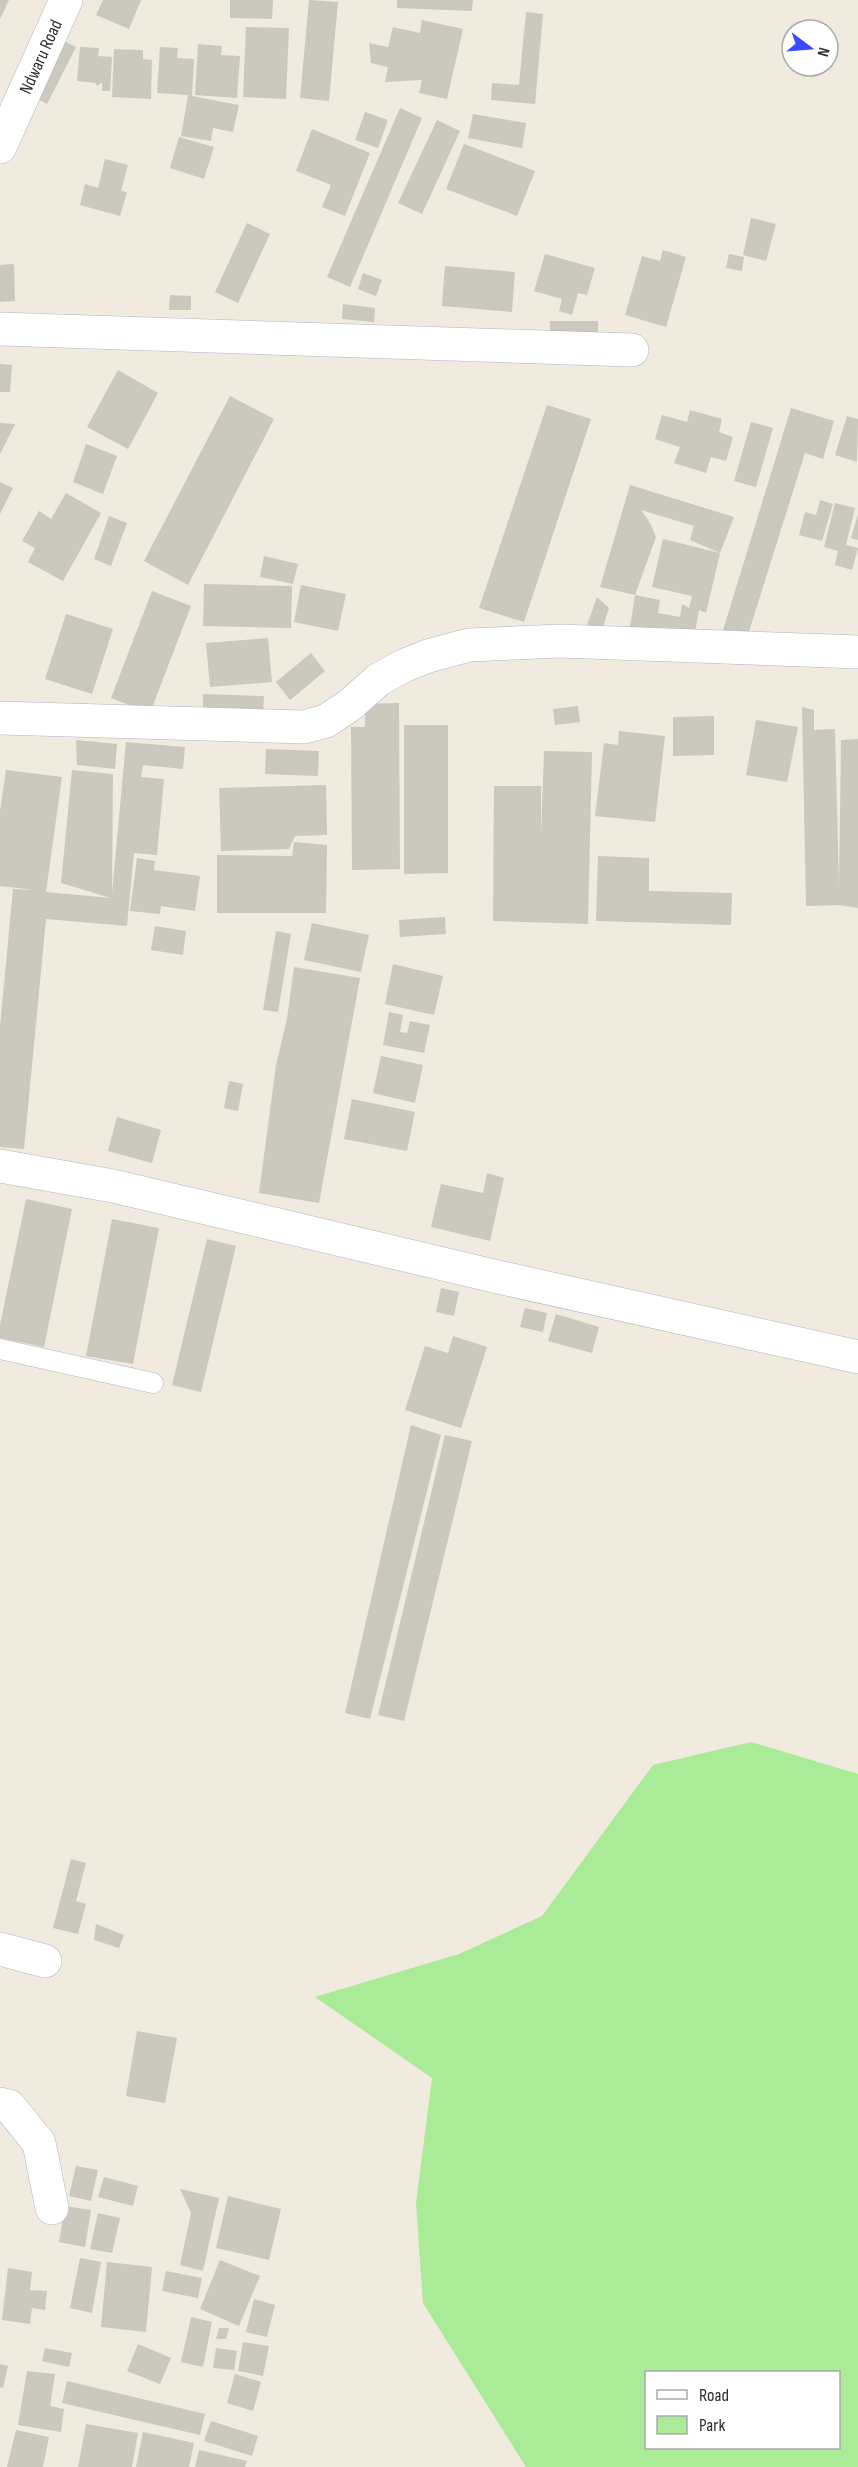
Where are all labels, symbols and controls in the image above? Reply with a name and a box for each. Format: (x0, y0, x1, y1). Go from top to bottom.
street label: Ndwaru Road (15, 16, 66, 97)
north arrow (780, 18, 840, 78)
text: N (813, 45, 833, 58)
legend (645, 2371, 840, 2449)
text: Road (699, 2385, 729, 2406)
text: Park (699, 2415, 725, 2436)

